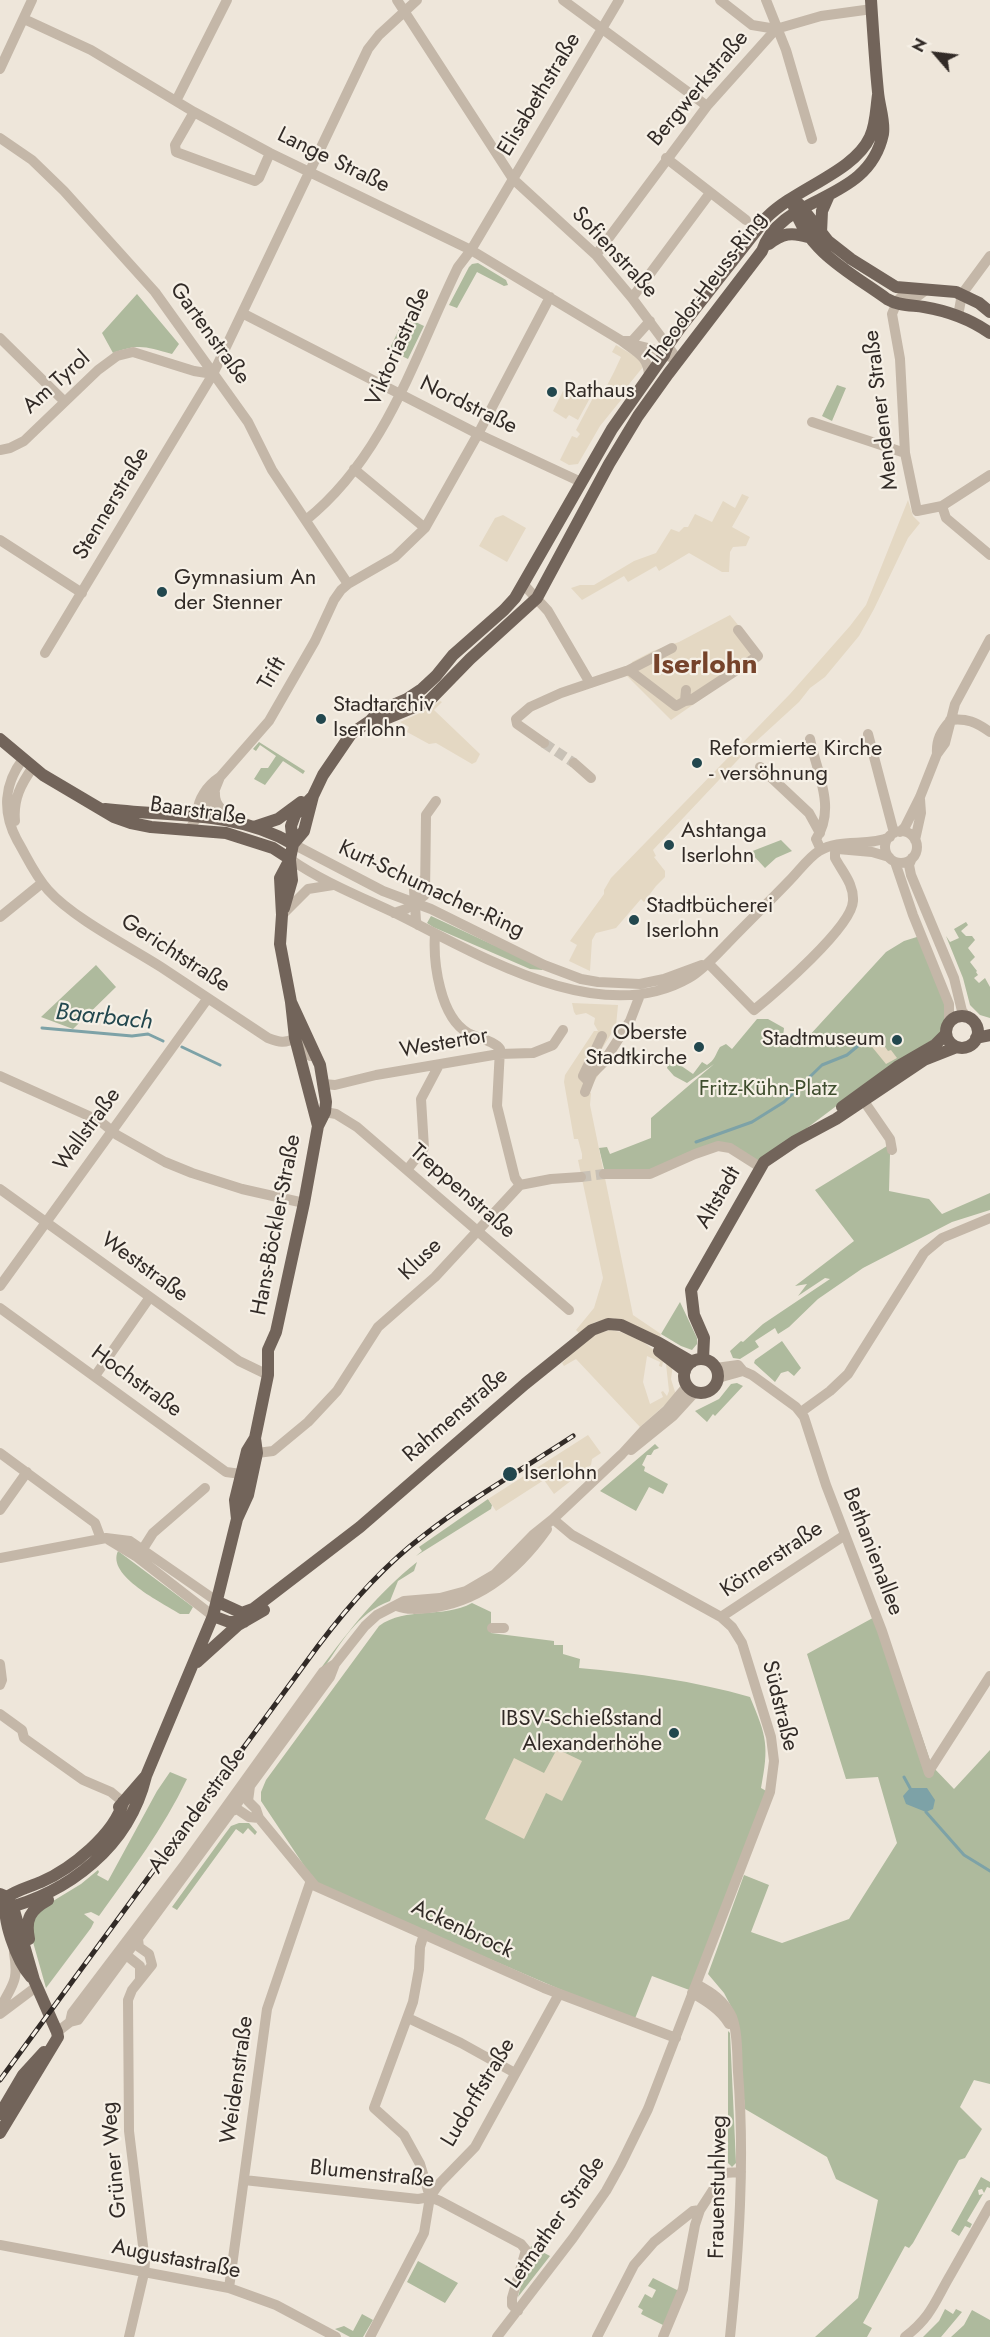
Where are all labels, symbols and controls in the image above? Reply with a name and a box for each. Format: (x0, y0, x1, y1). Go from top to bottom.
north arrow (906, 24, 966, 84)
street label: Bergwerkstraße (643, 26, 755, 152)
street label: Elisabethstraße (493, 29, 587, 161)
text: N (907, 34, 933, 56)
street label: Lange Straße (273, 122, 393, 200)
street label: Sofienstraße (565, 202, 663, 304)
street label: Theodor-Heuss-Ring (641, 207, 773, 371)
street label: Gartenstraße (163, 278, 255, 390)
street label: Viktoriastraße (361, 284, 437, 410)
street label: Mendener Straße (859, 329, 905, 491)
street label: Am Tyrol (18, 346, 96, 420)
street label: Nordstraße (415, 371, 521, 441)
place label: Rathaus (564, 379, 635, 405)
marker: Rathaus (545, 385, 559, 399)
street label: Stennerstraße (68, 443, 156, 565)
place label: Gymnasium An der Stenner (174, 566, 316, 618)
marker: Gymnasium An der Stenner (155, 585, 169, 599)
district label: Iserlohn (652, 649, 758, 683)
street label: Trift (253, 653, 293, 695)
place label: Stadtarchiv Iserlohn (333, 693, 434, 744)
marker: Stadtarchiv Iserlohn (314, 712, 328, 726)
place label: Reformierte Kirche - versöhnung (709, 737, 882, 788)
marker: Reformierte Kirche - versöhnung (690, 756, 704, 770)
street label: Baarstraße (148, 792, 248, 832)
place label: Ashtanga Iserlohn (681, 819, 766, 870)
street label: Kurt-Schumacher-Ring (334, 835, 528, 945)
marker: Ashtanga Iserlohn (662, 838, 676, 852)
place label: Stadtbücherei Iserlohn (646, 894, 773, 945)
street label: Gerichtstraße (115, 909, 235, 999)
marker: Stadtbücherei Iserlohn (627, 913, 641, 927)
water label: Baarbach (54, 999, 154, 1037)
place label: Oberste Stadtkirche (585, 1021, 687, 1072)
street label: Westertor (398, 1023, 490, 1065)
place label: Stadtmuseum (762, 1027, 885, 1053)
marker: Stadtmuseum (890, 1033, 904, 1047)
marker: Oberste Stadtkirche (692, 1040, 706, 1054)
park label: Fritz-Kühn-Platz (699, 1077, 837, 1103)
street label: Wallstraße (49, 1083, 127, 1177)
street label: Hans-Böckler-Straße (247, 1132, 307, 1318)
street label: Treppenstraße (404, 1139, 520, 1245)
street label: Altstadt (691, 1162, 747, 1234)
street label: Weststraße (95, 1227, 193, 1309)
street label: Kluse (394, 1233, 448, 1287)
street label: Hochstraße (85, 1340, 187, 1424)
street label: Rahmenstraße (398, 1363, 514, 1469)
place label: Iserlohn (524, 1461, 597, 1487)
marker: Iserlohn (501, 1465, 519, 1483)
street label: Bethanienallee (836, 1484, 908, 1620)
street label: Körnerstraße (716, 1516, 828, 1604)
street label: Südstraße (755, 1658, 803, 1754)
place label: IBSV-Schießstand Alexanderhöhe (501, 1707, 662, 1759)
marker: IBSV-Schießstand Alexanderhöhe (667, 1726, 681, 1740)
street label: Alexanderstraße (143, 1743, 253, 1879)
street label: Ackenbrock (407, 1895, 517, 1965)
street label: Weidenstraße (216, 2015, 260, 2145)
street label: Ludorffstraße (436, 2034, 522, 2152)
street label: Grüner Weg (97, 2101, 133, 2219)
street label: Frauenstuhlweg (705, 2115, 733, 2259)
street label: Letmather Straße (501, 2152, 611, 2294)
street label: Blumenstraße (308, 2155, 436, 2195)
street label: Augustastraße (109, 2235, 243, 2285)

